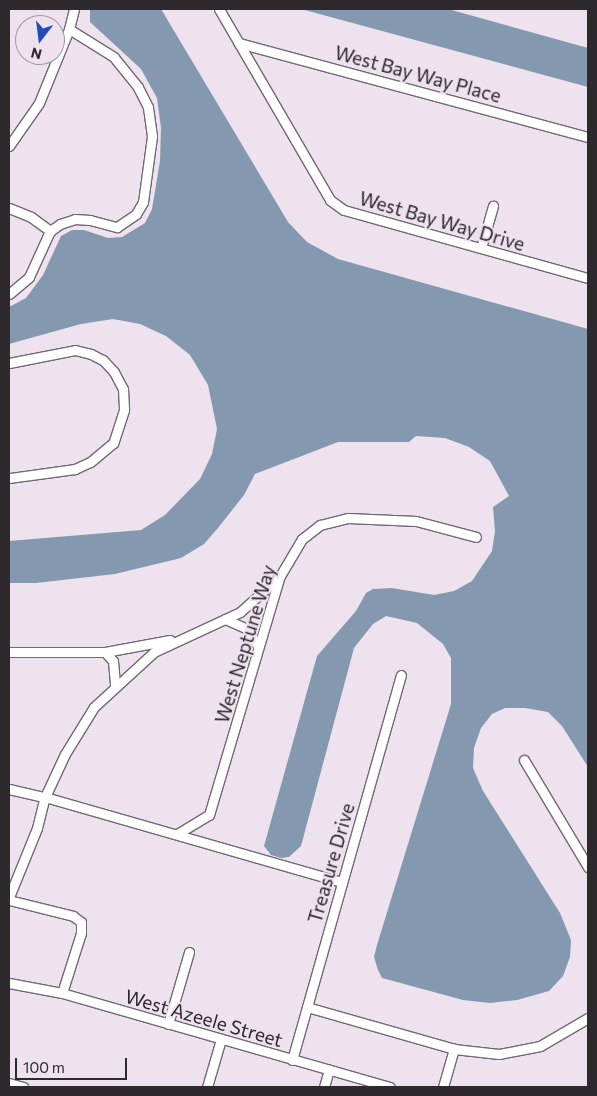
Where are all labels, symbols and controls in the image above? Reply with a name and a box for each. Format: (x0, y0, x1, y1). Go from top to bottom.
north arrow (15, 15, 65, 65)
street label: West Bay Way Place (332, 41, 504, 107)
text: N (29, 44, 44, 64)
street label: West Bay Way Drive (357, 186, 527, 256)
street label: West Neptune Way (210, 562, 280, 726)
street label: Treasure Drive (303, 800, 359, 926)
street label: West Azeele Street (123, 985, 285, 1051)
scale bar (18, 1048, 130, 1080)
text: 100 m (23, 1058, 65, 1076)

